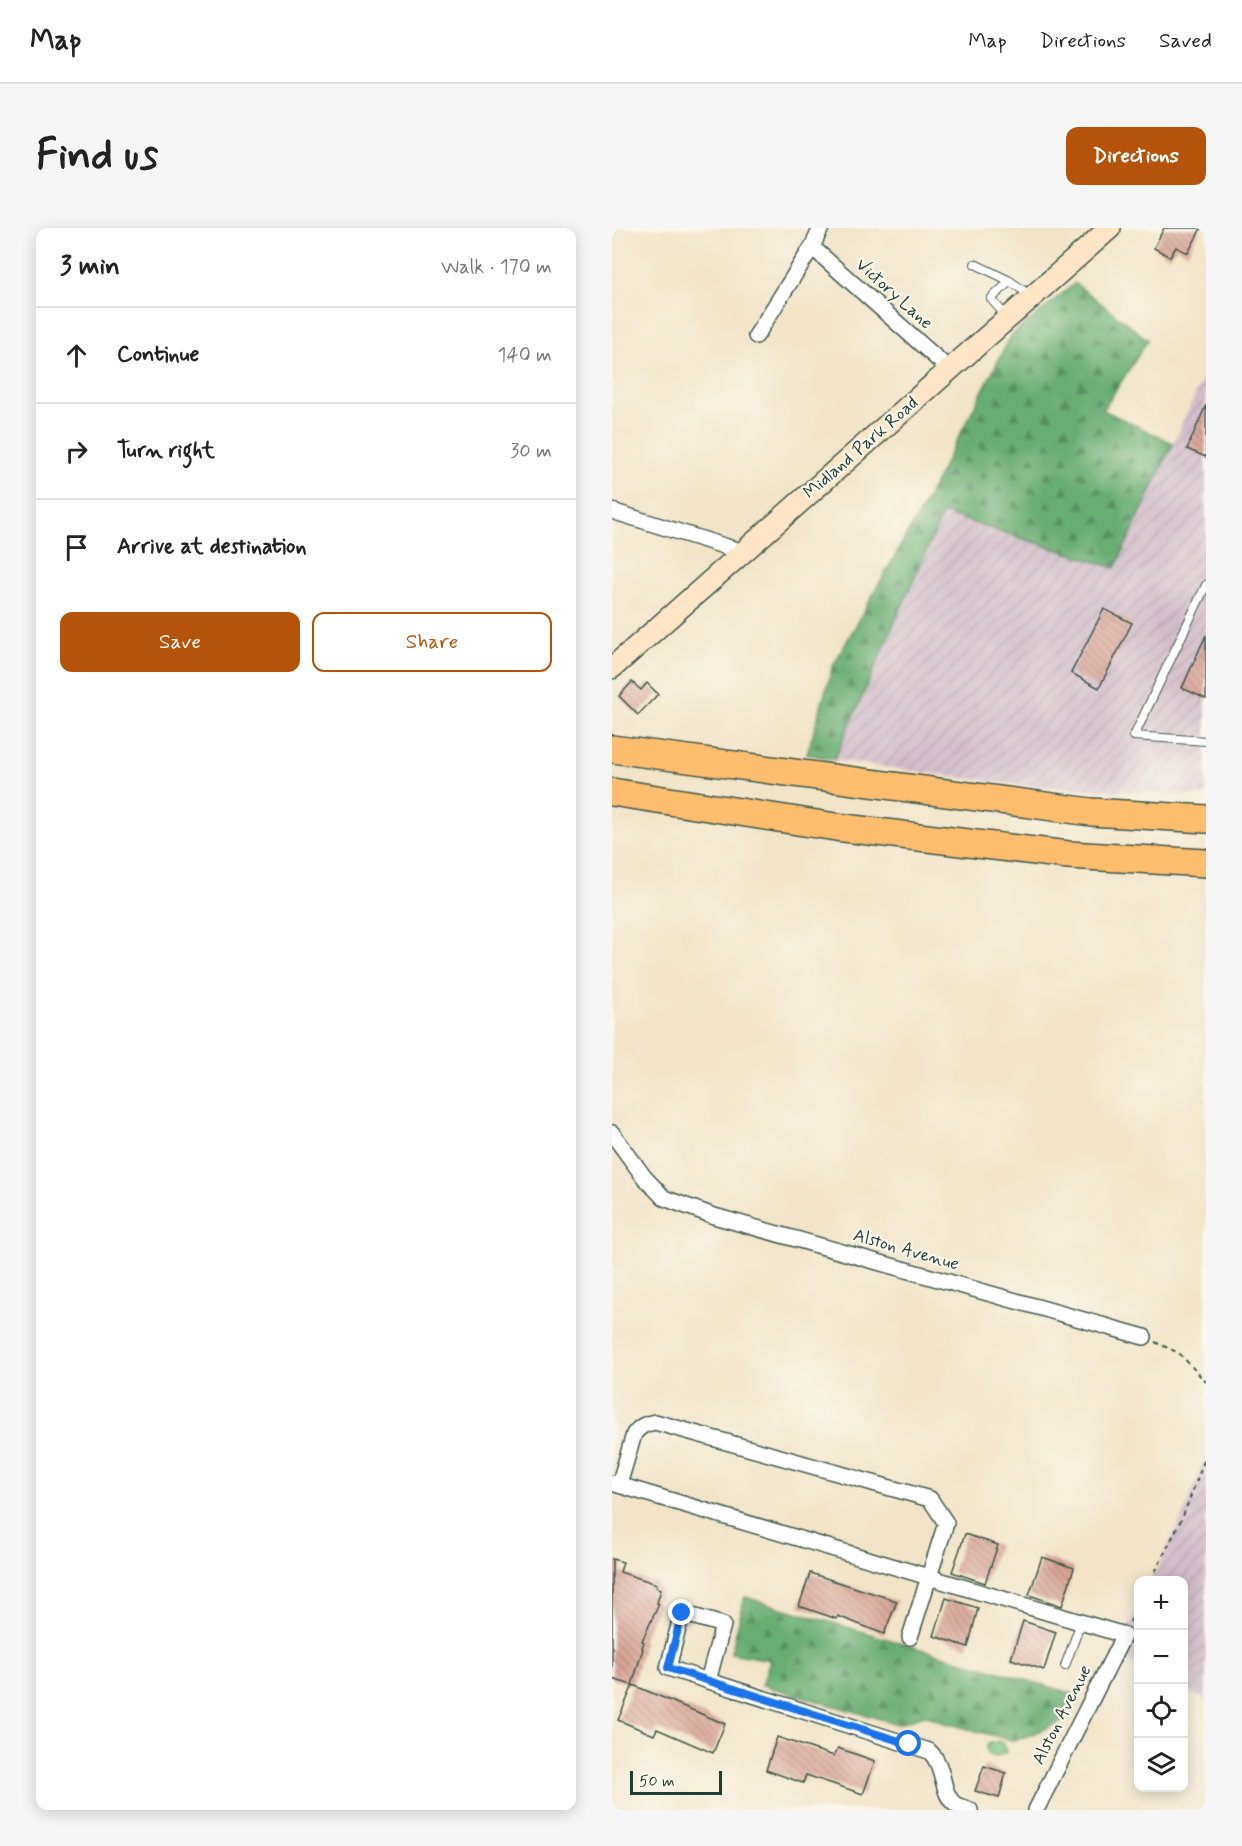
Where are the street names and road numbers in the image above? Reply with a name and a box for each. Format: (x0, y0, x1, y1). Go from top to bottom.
street label: Victory Lane (850, 253, 938, 335)
street label: Midland Park Road (798, 391, 924, 505)
street label: Alston Avenue (850, 1223, 962, 1277)
street label: Alston Avenue (1027, 1661, 1097, 1769)

